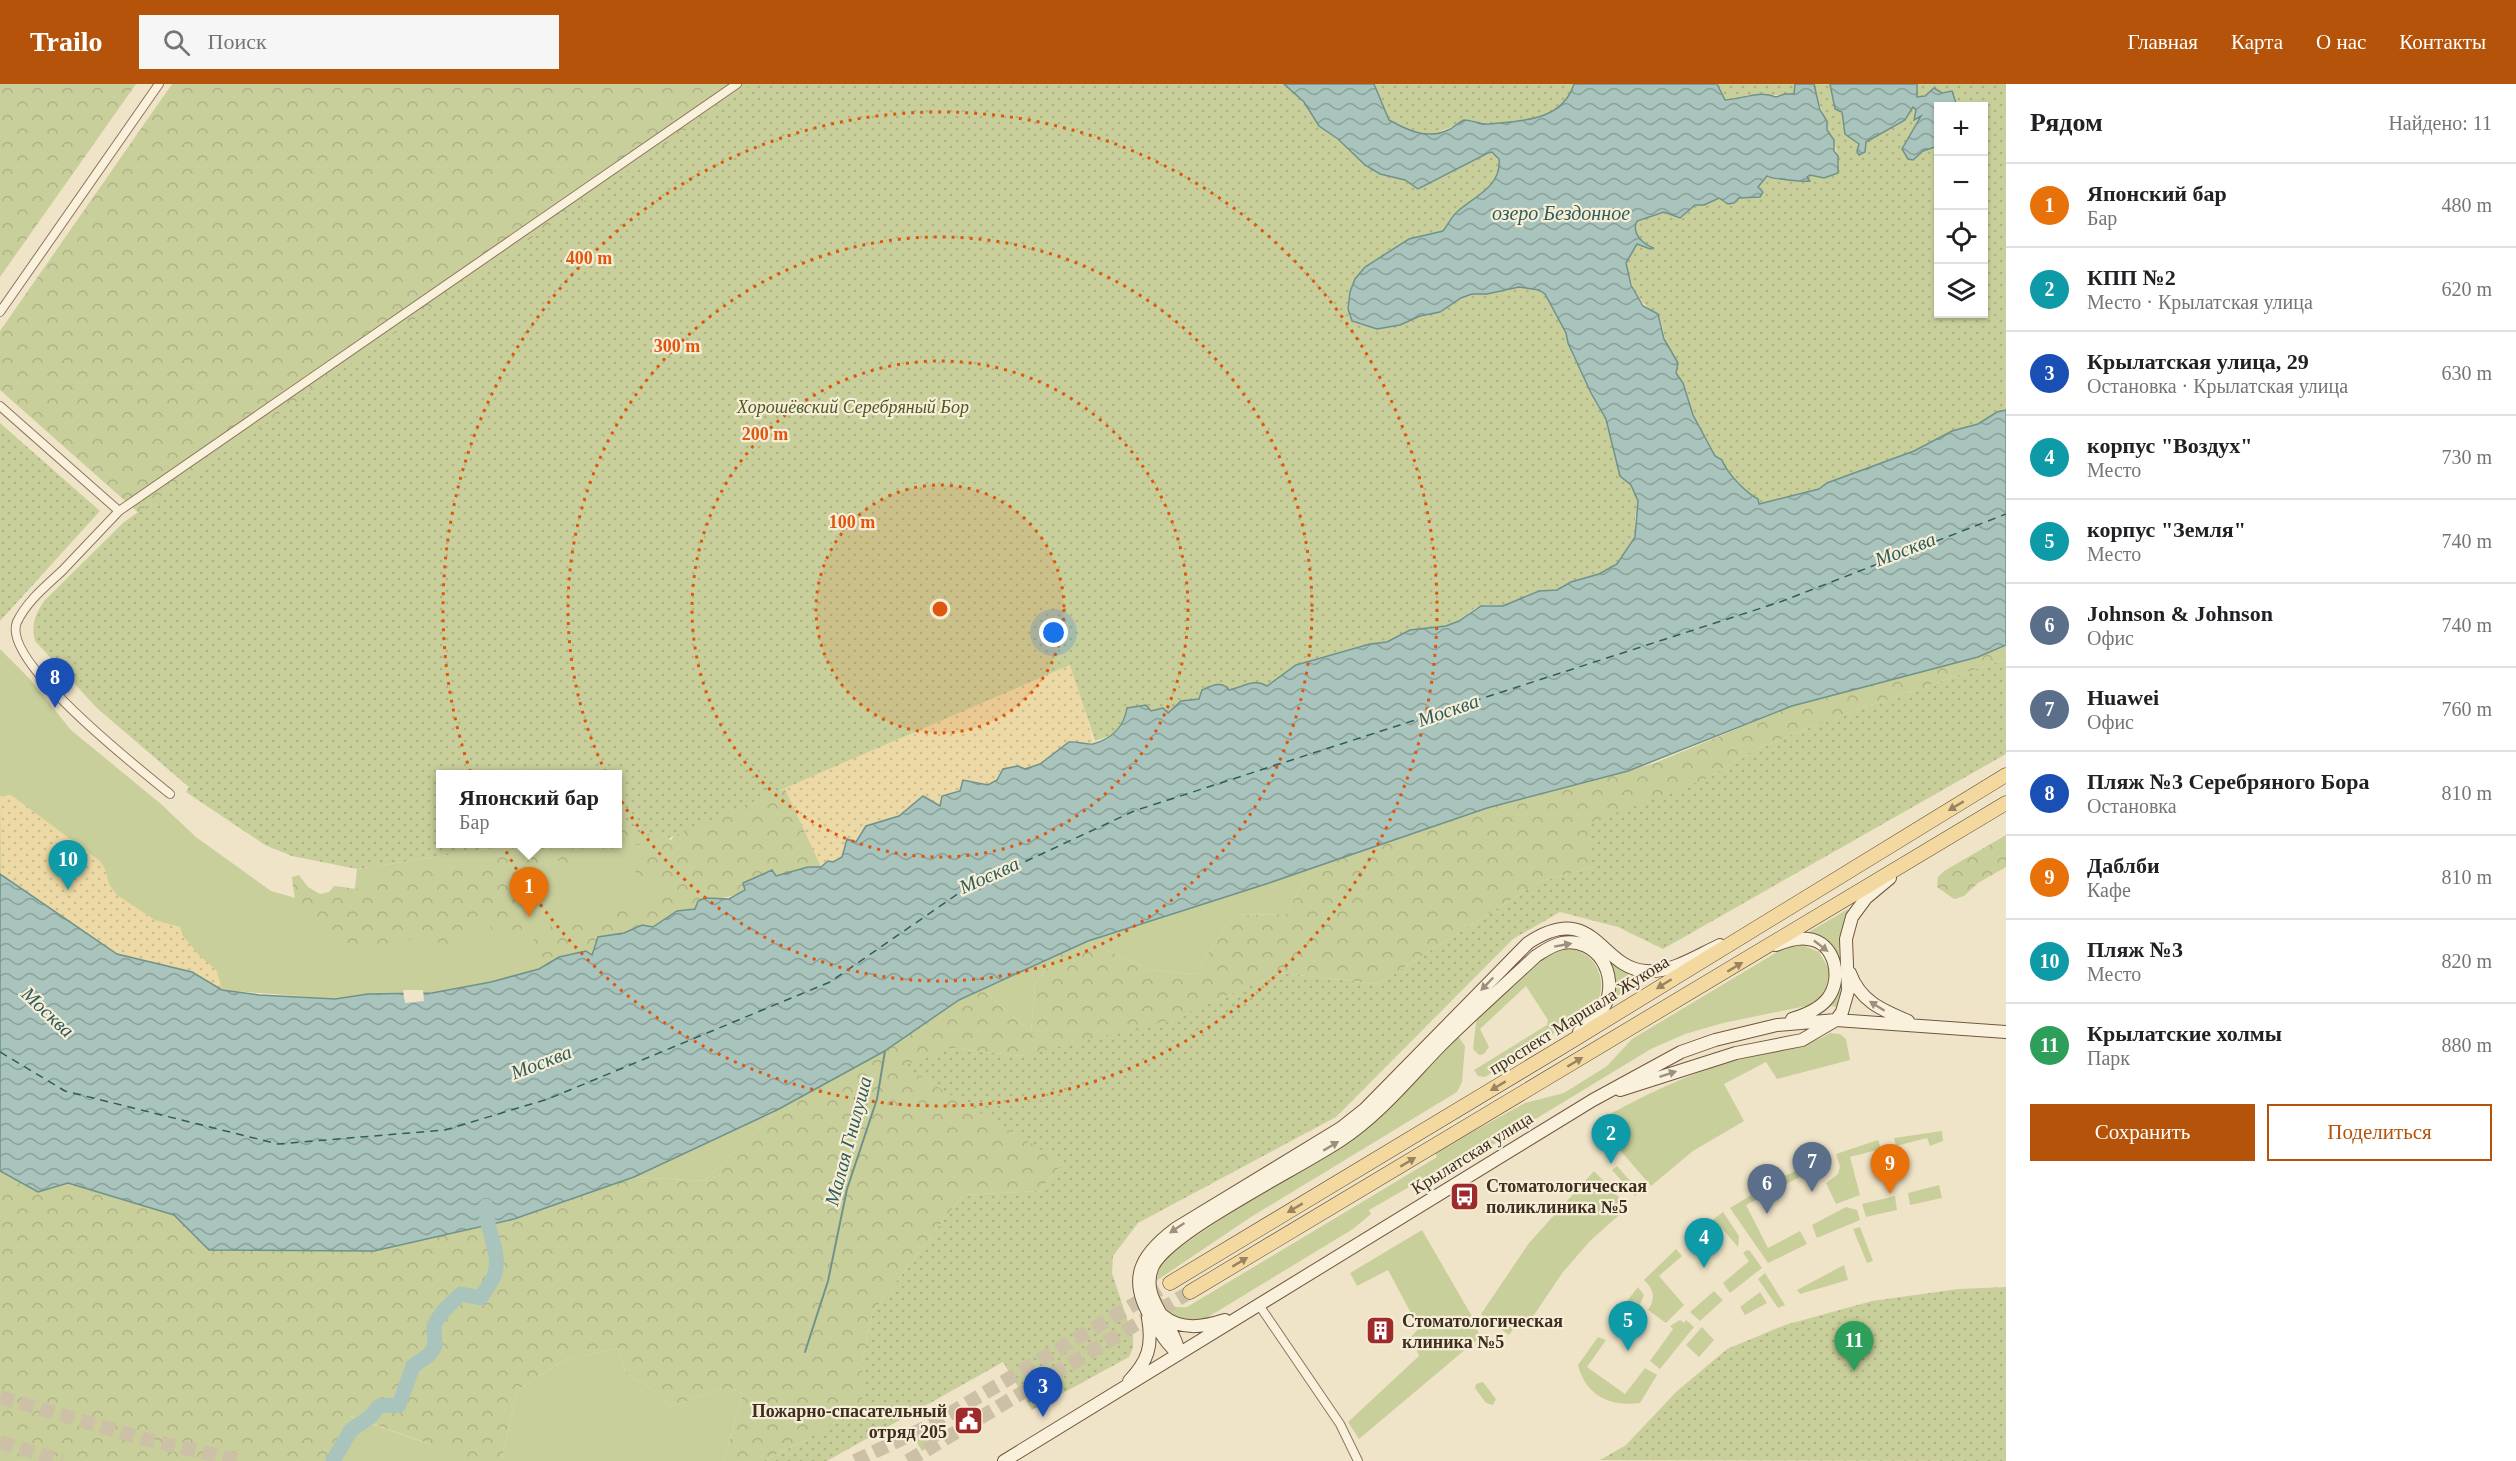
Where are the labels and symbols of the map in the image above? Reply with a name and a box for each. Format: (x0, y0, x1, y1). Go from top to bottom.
water label: озеро Бездонное (1492, 202, 1630, 225)
text: 400 m (566, 248, 612, 268)
text: 300 m (654, 336, 700, 356)
park label: Хорошёвский Серебряный Бор (736, 397, 969, 417)
text: 200 m (742, 424, 788, 444)
text: 100 m (829, 512, 875, 532)
water label: Москва (1871, 527, 1938, 571)
centre of rings (930, 599, 950, 619)
your location (1039, 618, 1068, 647)
pin: 8 (36, 658, 74, 708)
water label: Москва (1414, 689, 1481, 731)
one-way arrow (1948, 800, 1964, 811)
pin: 10 (48, 840, 88, 890)
water label: Москва (955, 852, 1022, 898)
pin: 1 (510, 868, 548, 917)
one-way arrow (1554, 940, 1573, 949)
one-way arrow (1813, 940, 1829, 952)
street label: проспект Маршала Жукова (1485, 951, 1673, 1079)
one-way arrow (1727, 962, 1743, 973)
one-way arrow (1481, 977, 1495, 991)
one-way arrow (1656, 979, 1672, 990)
water label: Москва (17, 982, 79, 1042)
one-way arrow (1869, 1001, 1885, 1012)
water label: Москва (507, 1040, 574, 1084)
one-way arrow (1567, 1057, 1584, 1067)
one-way arrow (1659, 1069, 1677, 1078)
water label: Малая Гнилуша (820, 1074, 877, 1209)
one-way arrow (1489, 1081, 1506, 1091)
street label: Крылатская улица (1408, 1108, 1536, 1198)
pin: 2 (1592, 1114, 1630, 1164)
one-way arrow (1323, 1141, 1339, 1152)
pin: 7 (1792, 1142, 1832, 1192)
pin: 9 (1870, 1144, 1910, 1194)
one-way arrow (1400, 1157, 1417, 1167)
pin: 6 (1748, 1164, 1786, 1214)
place label: Стоматологическая поликлиника №5 (1486, 1176, 1647, 1217)
bus stop icon: Стоматологическая поликлиника №5 (1449, 1180, 1481, 1212)
one-way arrow (1287, 1202, 1303, 1213)
pin: 4 (1684, 1218, 1724, 1268)
one-way arrow (1169, 1222, 1185, 1233)
one-way arrow (1232, 1257, 1248, 1268)
pin: 5 (1608, 1302, 1648, 1351)
place label: Стоматологическая клиника №5 (1402, 1311, 1563, 1352)
building icon: Стоматологическая клиника №5 (1365, 1315, 1397, 1347)
pin: 11 (1834, 1322, 1874, 1371)
pin: 3 (1024, 1368, 1062, 1417)
place label: Пожарно-спасательный отряд 205 (752, 1401, 947, 1442)
public building icon: Пожарно-спасательный отряд 205 (952, 1405, 984, 1437)

